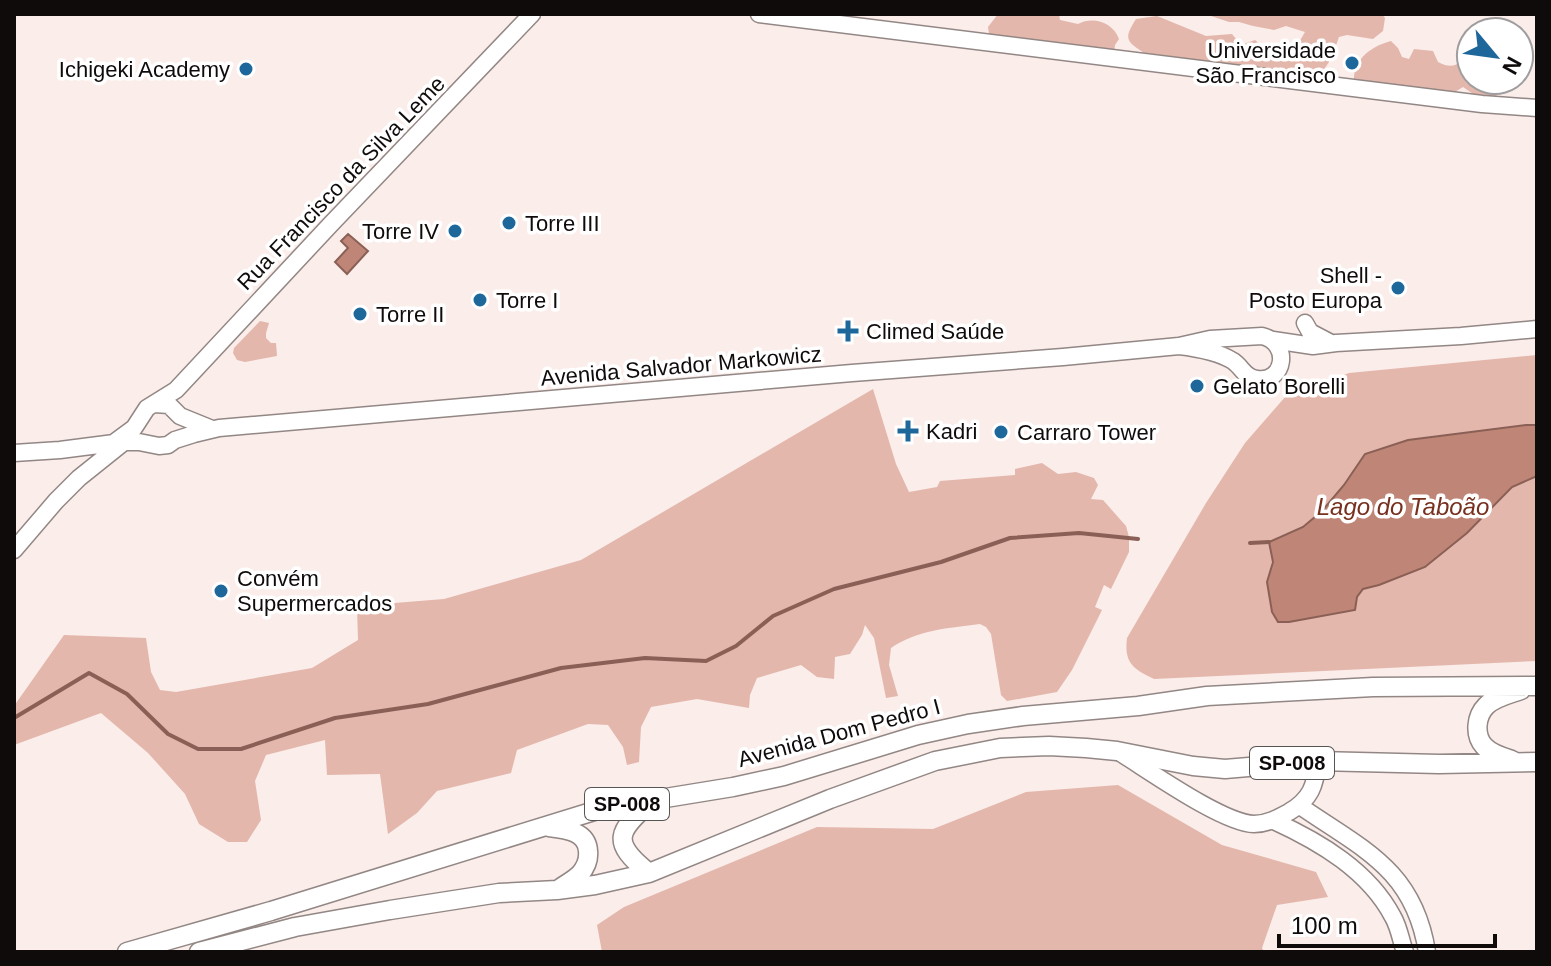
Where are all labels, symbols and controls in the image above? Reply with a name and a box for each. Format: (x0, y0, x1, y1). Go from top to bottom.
north arrow (1455, 16, 1535, 96)
place label: Universidade São Francisco (1195, 38, 1336, 88)
text: N (1497, 52, 1527, 78)
marker: Universidade São Francisco (1343, 54, 1361, 72)
place label: Ichigeki Academy (59, 57, 230, 82)
marker: Ichigeki Academy (237, 60, 255, 78)
street label: Rua Francisco da Silva Leme (232, 71, 450, 295)
place label: Torre III (525, 211, 600, 236)
marker: Torre III (500, 214, 518, 232)
place label: Torre IV (362, 219, 439, 244)
marker: Torre IV (446, 222, 464, 240)
place label: Shell - Posto Europa (1249, 263, 1383, 313)
marker: Shell - Posto Europa (1389, 279, 1407, 297)
place label: Torre I (496, 288, 558, 313)
marker: Torre I (471, 291, 489, 309)
place label: Torre II (376, 302, 444, 327)
marker: Torre II (351, 305, 369, 323)
place label: Climed Saúde (866, 319, 1004, 344)
marker: Climed Saúde (837, 320, 859, 342)
street label: Avenida Salvador Markowicz (539, 341, 823, 391)
place label: Gelato Borelli (1213, 374, 1345, 399)
marker: Gelato Borelli (1188, 377, 1206, 395)
place label: Kadri (926, 419, 977, 444)
marker: Kadri (897, 420, 919, 442)
place label: Carraro Tower (1017, 420, 1156, 445)
marker: Carraro Tower (992, 423, 1010, 441)
water label: Lago do Taboão (1317, 493, 1489, 520)
place label: Convém Supermercados (237, 566, 392, 616)
marker: Convém Supermercados (212, 582, 230, 600)
street label: Avenida Dom Pedro I (735, 694, 943, 772)
road number: SP-008 (1250, 747, 1334, 779)
road number: SP-008 (585, 788, 669, 820)
scale bar (1279, 898, 1495, 948)
text: 100 m (1291, 912, 1358, 939)

